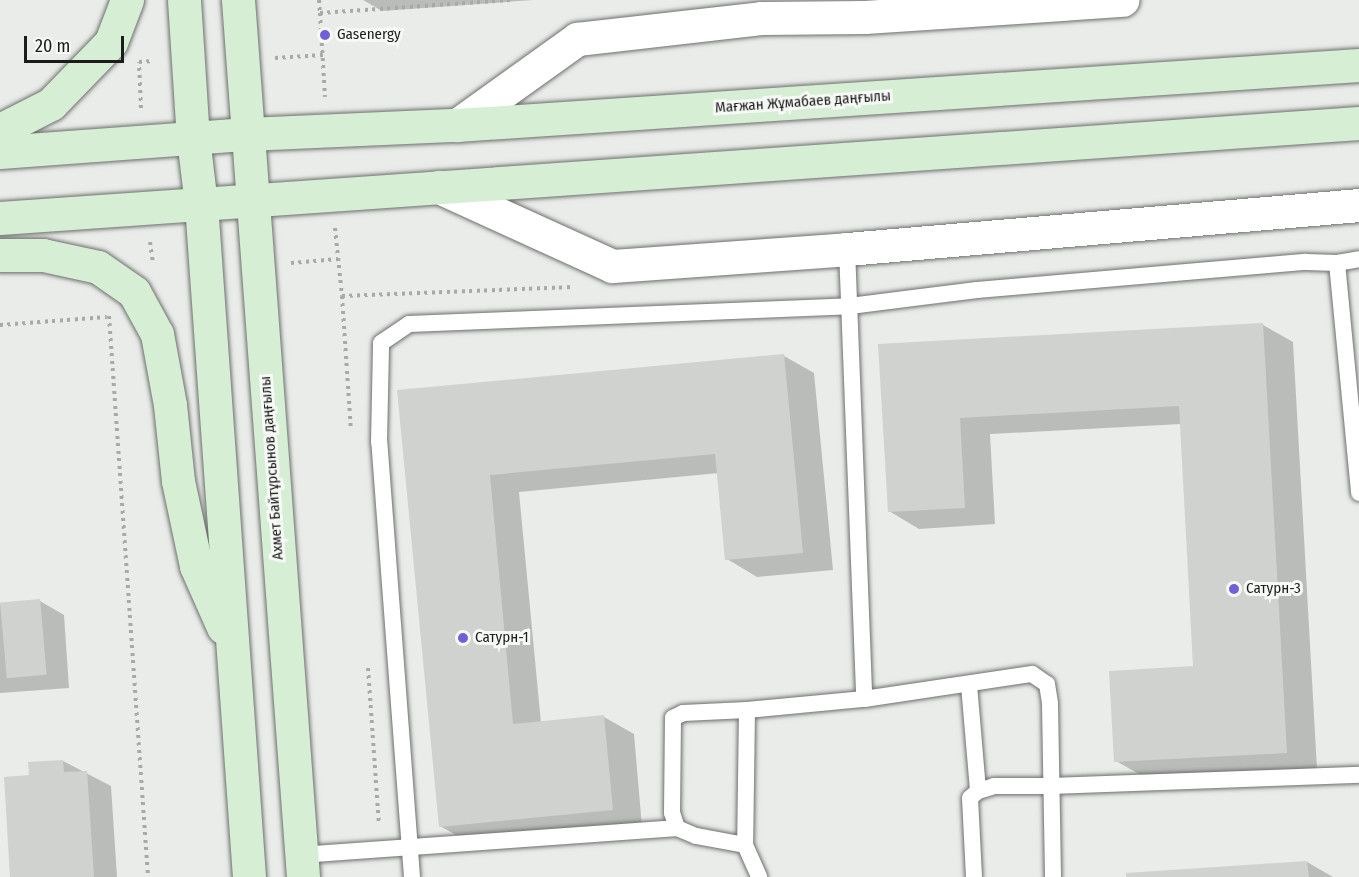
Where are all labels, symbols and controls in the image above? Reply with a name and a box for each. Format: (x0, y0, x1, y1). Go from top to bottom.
scale bar (27, 24, 128, 62)
place label: Gasenergy (337, 26, 401, 44)
marker: Gasenergy (318, 28, 332, 42)
text: 20 m (35, 35, 70, 57)
street label: Мағжан Жұмабаев даңғылы (714, 87, 892, 117)
street label: Ахмет Байтұрсынов даңғылы (257, 376, 287, 560)
place label: Сатурн-3 (1246, 580, 1301, 598)
marker: Сатурн-3 (1227, 582, 1241, 596)
place label: Сатурн-1 (475, 629, 529, 647)
marker: Сатурн-1 (456, 631, 470, 645)

